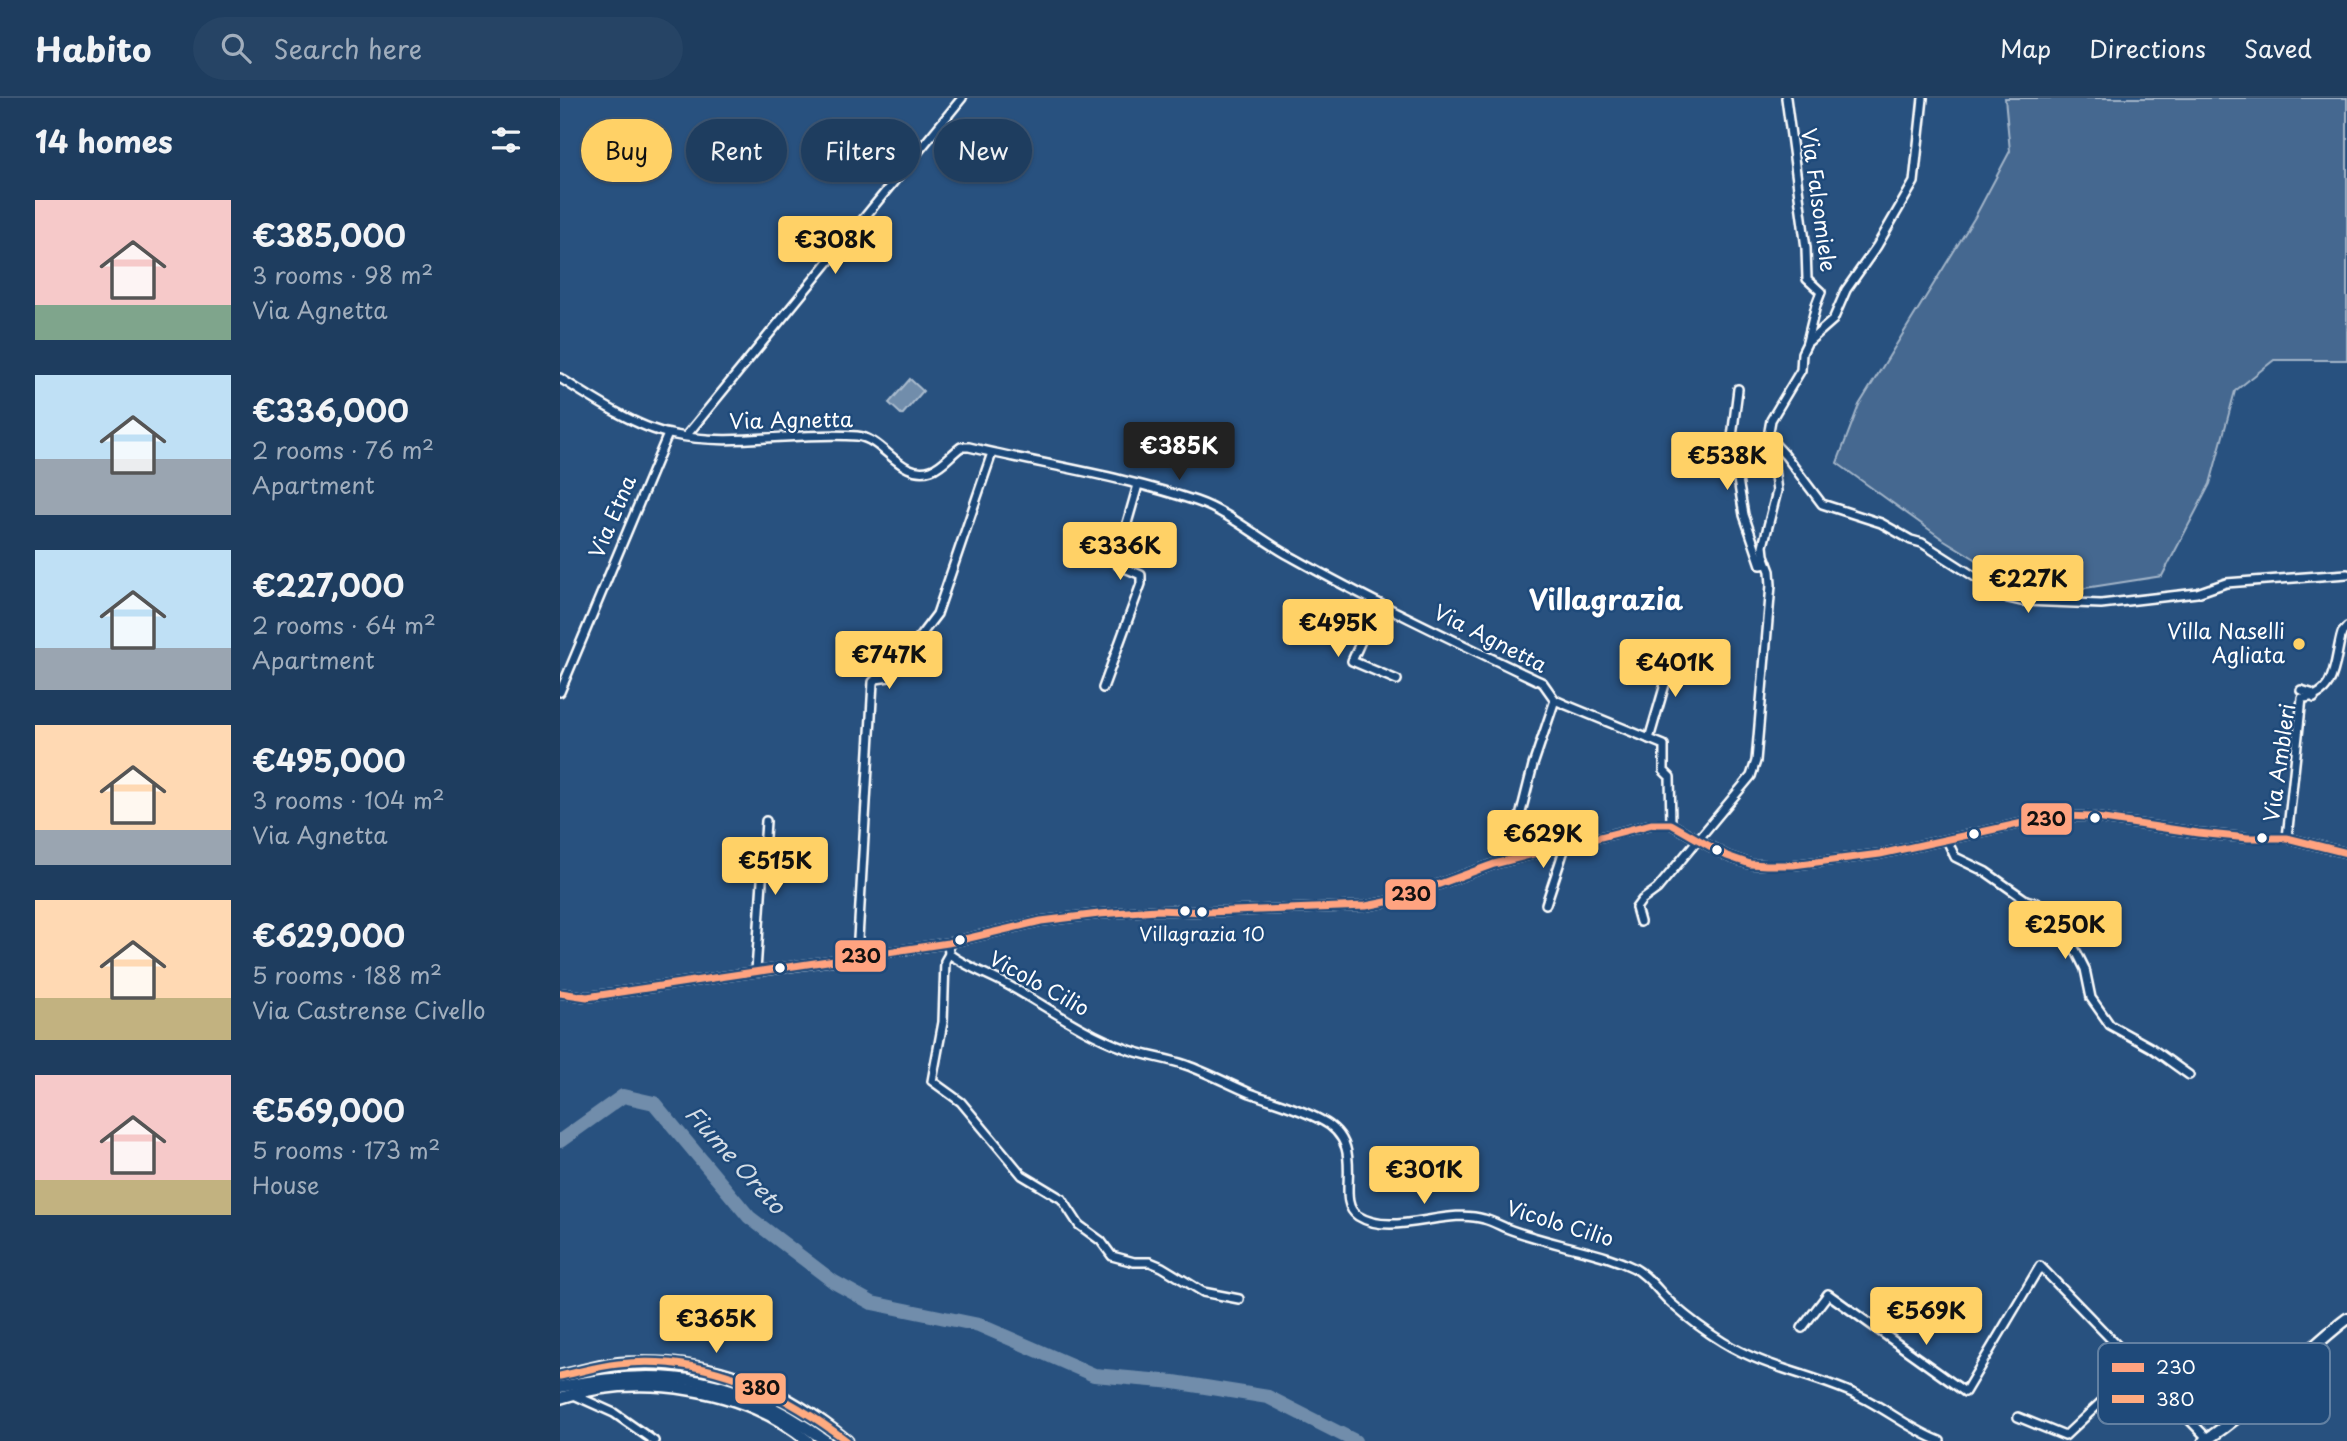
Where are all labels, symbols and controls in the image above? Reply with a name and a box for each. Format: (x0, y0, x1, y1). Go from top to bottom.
search box (193, 17, 683, 80)
text: Habito (35, 23, 151, 73)
icon: search (217, 29, 255, 67)
text: Search here (273, 29, 422, 68)
text: Map (2000, 30, 2051, 66)
text: Directions (2089, 30, 2206, 66)
text: Saved (2244, 30, 2312, 66)
text: 14 homes (35, 118, 173, 163)
chip: Buy (581, 119, 672, 182)
chip: Rent (686, 119, 787, 182)
chip: Filters (801, 119, 920, 182)
chip: New (934, 119, 1032, 182)
icon: filters (487, 121, 525, 159)
street label: Via Falsomiele (1794, 126, 1846, 274)
text: €385,000 (252, 212, 406, 257)
pin: €308K (786, 216, 884, 276)
text: €308K (794, 221, 876, 256)
icon: home (91, 228, 175, 312)
text: 3 rooms · 98 m² (252, 257, 433, 292)
text: Via Agnetta (252, 292, 388, 327)
text: €336,000 (252, 387, 409, 432)
street label: Via Agnetta (729, 402, 853, 436)
icon: home (91, 403, 175, 487)
pin: €385K (1130, 422, 1228, 482)
text: €385K (1140, 427, 1218, 462)
text: 2 rooms · 76 m² (252, 432, 434, 467)
pin: €538K (1678, 432, 1776, 492)
text: €538K (1687, 437, 1767, 472)
text: Apartment (252, 467, 375, 502)
street label: Via Etna (579, 470, 643, 563)
pin: €336K (1071, 522, 1169, 582)
text: €336K (1079, 527, 1161, 562)
pin: €227K (1979, 556, 2077, 615)
text: €227K (1988, 560, 2068, 595)
text: €227,000 (252, 562, 404, 607)
district label: Villagrazia (1529, 577, 1683, 620)
icon: home (91, 578, 175, 662)
street label: Via Agnetta (1429, 595, 1553, 680)
pin: €495K (1289, 600, 1387, 659)
text: €495K (1299, 604, 1377, 639)
text: 2 rooms · 64 m² (252, 607, 436, 642)
place label: Villa Naselli Agliata (2167, 614, 2286, 670)
pin: €747K (840, 632, 938, 691)
text: €747K (851, 636, 927, 671)
marker: Villa Naselli Agliata (2291, 636, 2307, 652)
pin: €401K (1626, 640, 1724, 699)
text: Apartment (252, 642, 375, 677)
text: €401K (1636, 644, 1714, 679)
street label: Via Ambleri (2254, 701, 2302, 824)
text: €495,000 (252, 737, 406, 782)
icon: home (91, 753, 175, 837)
text: 3 rooms · 104 m² (252, 782, 445, 817)
line badge: 230 (2020, 802, 2073, 836)
text: 230 (2026, 804, 2066, 832)
pin: €629K (1494, 810, 1592, 870)
unlabelled marker (2088, 811, 2102, 825)
text: €629K (1503, 815, 1583, 850)
text: Via Agnetta (252, 817, 388, 852)
unlabelled marker (1967, 827, 1981, 841)
unlabelled marker (2255, 831, 2269, 845)
pin: €515K (726, 838, 824, 897)
text: €515K (738, 842, 812, 877)
unlabelled marker (1710, 843, 1724, 857)
line badge: 230 (1384, 878, 1437, 911)
text: 230 (1391, 879, 1431, 907)
pin: €250K (2016, 902, 2114, 961)
unlabelled marker (1178, 904, 1192, 918)
marker: Villagrazia 10 (1195, 905, 1209, 919)
text: €250K (2025, 906, 2105, 941)
text: €629,000 (252, 912, 405, 957)
place label: Villagrazia 10 (1139, 919, 1265, 947)
icon: home (91, 928, 175, 1012)
unlabelled marker (953, 933, 967, 947)
line badge: 230 (834, 939, 887, 973)
text: 230 (841, 941, 881, 969)
street label: Vicolo Cilio (984, 941, 1096, 1023)
text: 5 rooms · 188 m² (252, 957, 442, 992)
unlabelled marker (773, 961, 787, 975)
text: Via Castrense Civello (252, 992, 485, 1027)
text: €569,000 (252, 1087, 405, 1132)
water label: Fiume Oreto (678, 1097, 795, 1222)
icon: home (91, 1103, 175, 1187)
text: 5 rooms · 173 m² (252, 1132, 440, 1167)
pin: €301K (1375, 1146, 1473, 1206)
text: €301K (1385, 1151, 1463, 1186)
text: House (252, 1167, 319, 1202)
street label: Vicolo Cilio (1503, 1191, 1618, 1254)
pin: €569K (1877, 1288, 1975, 1347)
text: €569K (1886, 1292, 1966, 1327)
pin: €365K (667, 1296, 765, 1355)
text: €365K (676, 1300, 756, 1335)
legend (2098, 1343, 2330, 1424)
text: 230 (2156, 1352, 2196, 1380)
line badge: 380 (734, 1372, 787, 1405)
text: 380 (742, 1373, 780, 1401)
text: 380 (2156, 1384, 2194, 1412)

